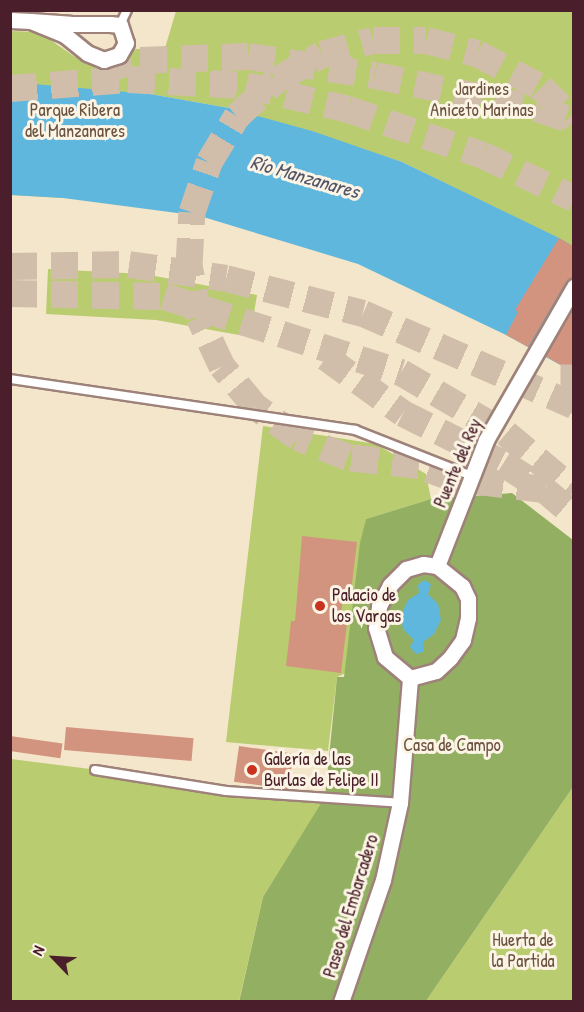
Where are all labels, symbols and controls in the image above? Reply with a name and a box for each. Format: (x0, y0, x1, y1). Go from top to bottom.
park label: Jardines Aniceto Marinas (430, 79, 534, 122)
park label: Parque Ribera del Manzanares (25, 100, 125, 142)
water label: Río Manzanares (248, 149, 362, 203)
street label: Puente del Rey (430, 415, 486, 511)
place label: Palacio de los Vargas (332, 585, 401, 628)
marker: Palacio de los Vargas (313, 599, 327, 613)
park label: Casa de Campo (403, 734, 501, 756)
place label: Galería de las Burlas de Felipe II (264, 749, 379, 792)
marker: Galería de las Burlas de Felipe II (245, 763, 259, 777)
street label: Paseo del Embarcadero (319, 832, 383, 980)
north arrow (24, 928, 84, 988)
park label: Huerta de la Partida (492, 930, 554, 972)
text: N (26, 942, 49, 959)

